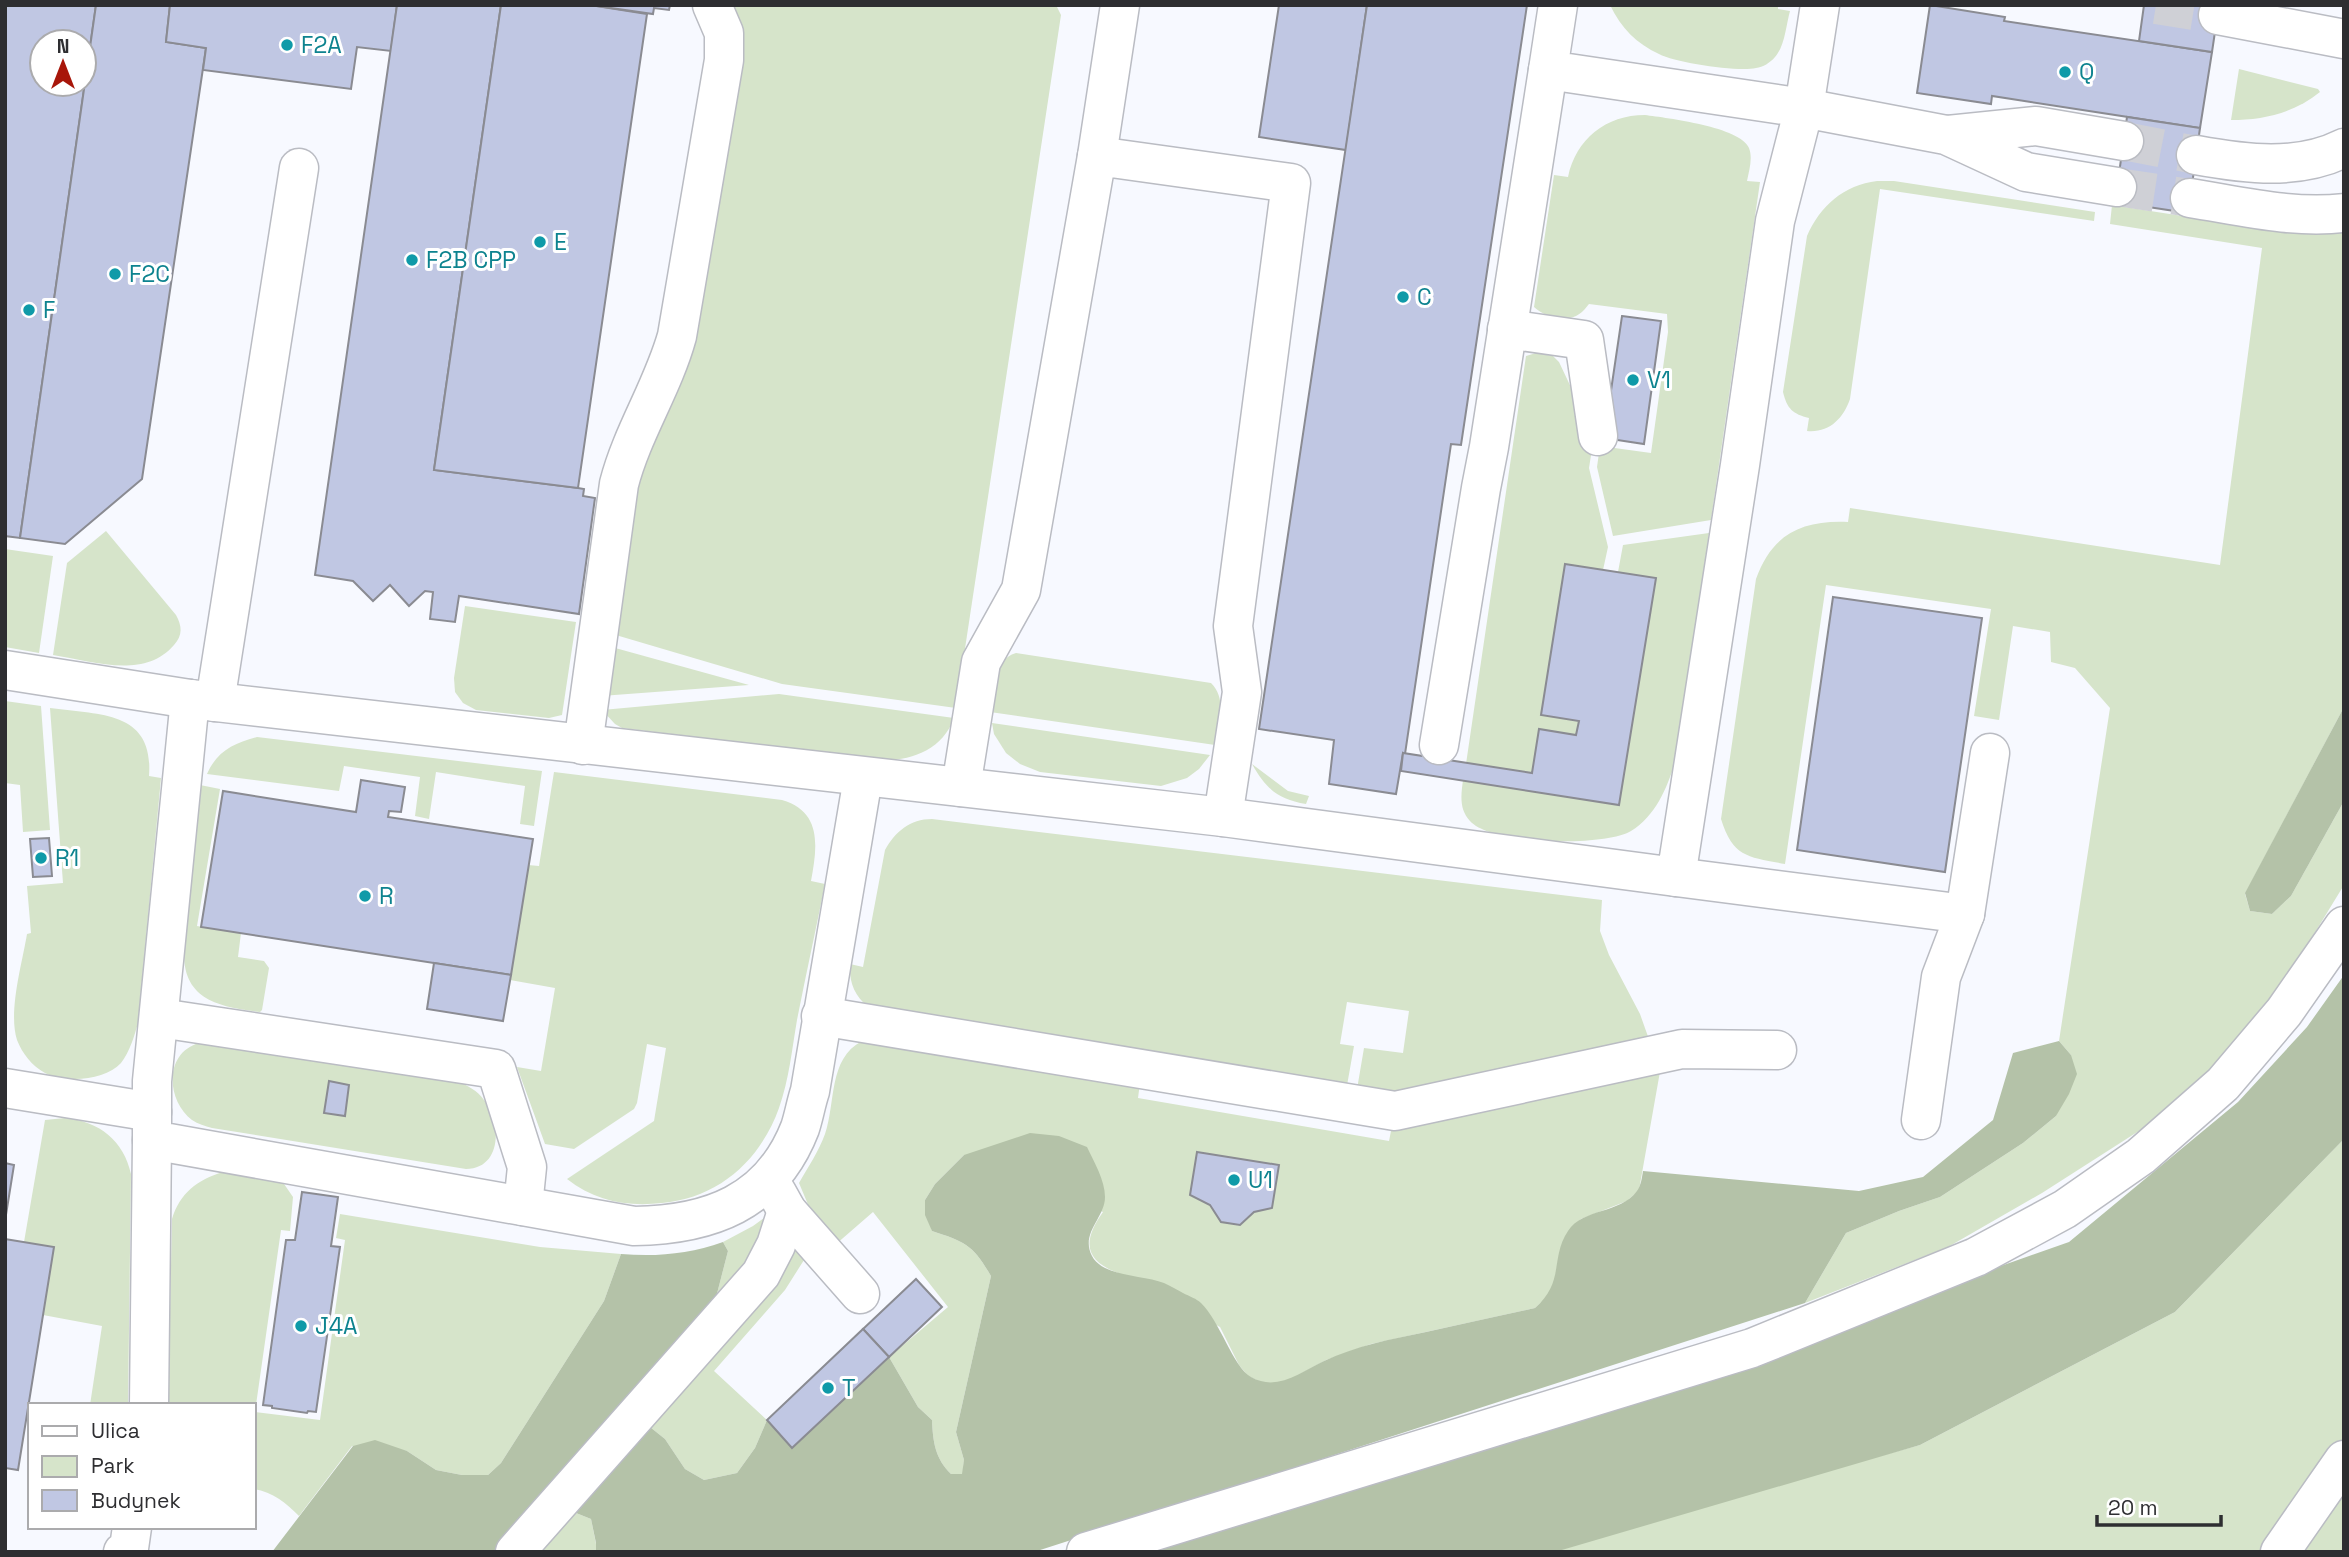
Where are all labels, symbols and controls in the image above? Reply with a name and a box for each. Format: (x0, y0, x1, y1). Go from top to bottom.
north arrow (28, 28, 98, 98)
place label: F2A (301, 30, 342, 60)
text: N (57, 34, 69, 59)
marker: F2A (279, 37, 295, 53)
place label: Q (2079, 57, 2094, 87)
marker: Q (2057, 64, 2073, 80)
place label: E (554, 227, 567, 257)
marker: E (532, 234, 548, 250)
place label: F2B CPP (426, 245, 516, 275)
marker: F2B CPP (404, 252, 420, 268)
place label: F2C (129, 259, 170, 289)
marker: F2C (107, 266, 123, 282)
place label: C (1417, 282, 1432, 312)
marker: C (1395, 289, 1411, 305)
place label: F (43, 295, 55, 325)
marker: F (21, 302, 37, 318)
place label: V1 (1647, 365, 1671, 395)
marker: V1 (1625, 372, 1641, 388)
place label: R1 (55, 843, 79, 873)
marker: R1 (33, 850, 49, 866)
place label: R (379, 881, 394, 911)
marker: R (357, 888, 373, 904)
place label: U1 (1248, 1165, 1273, 1195)
marker: U1 (1226, 1172, 1242, 1188)
place label: J4A (315, 1311, 358, 1341)
marker: J4A (293, 1318, 309, 1334)
place label: T (842, 1373, 856, 1403)
marker: T (820, 1380, 836, 1396)
legend (28, 1403, 256, 1529)
text: Ulica (91, 1417, 140, 1444)
text: Park (91, 1452, 135, 1479)
scale bar (2097, 1484, 2221, 1528)
text: Budynek (91, 1487, 181, 1514)
text: 20 m (2108, 1494, 2158, 1521)

